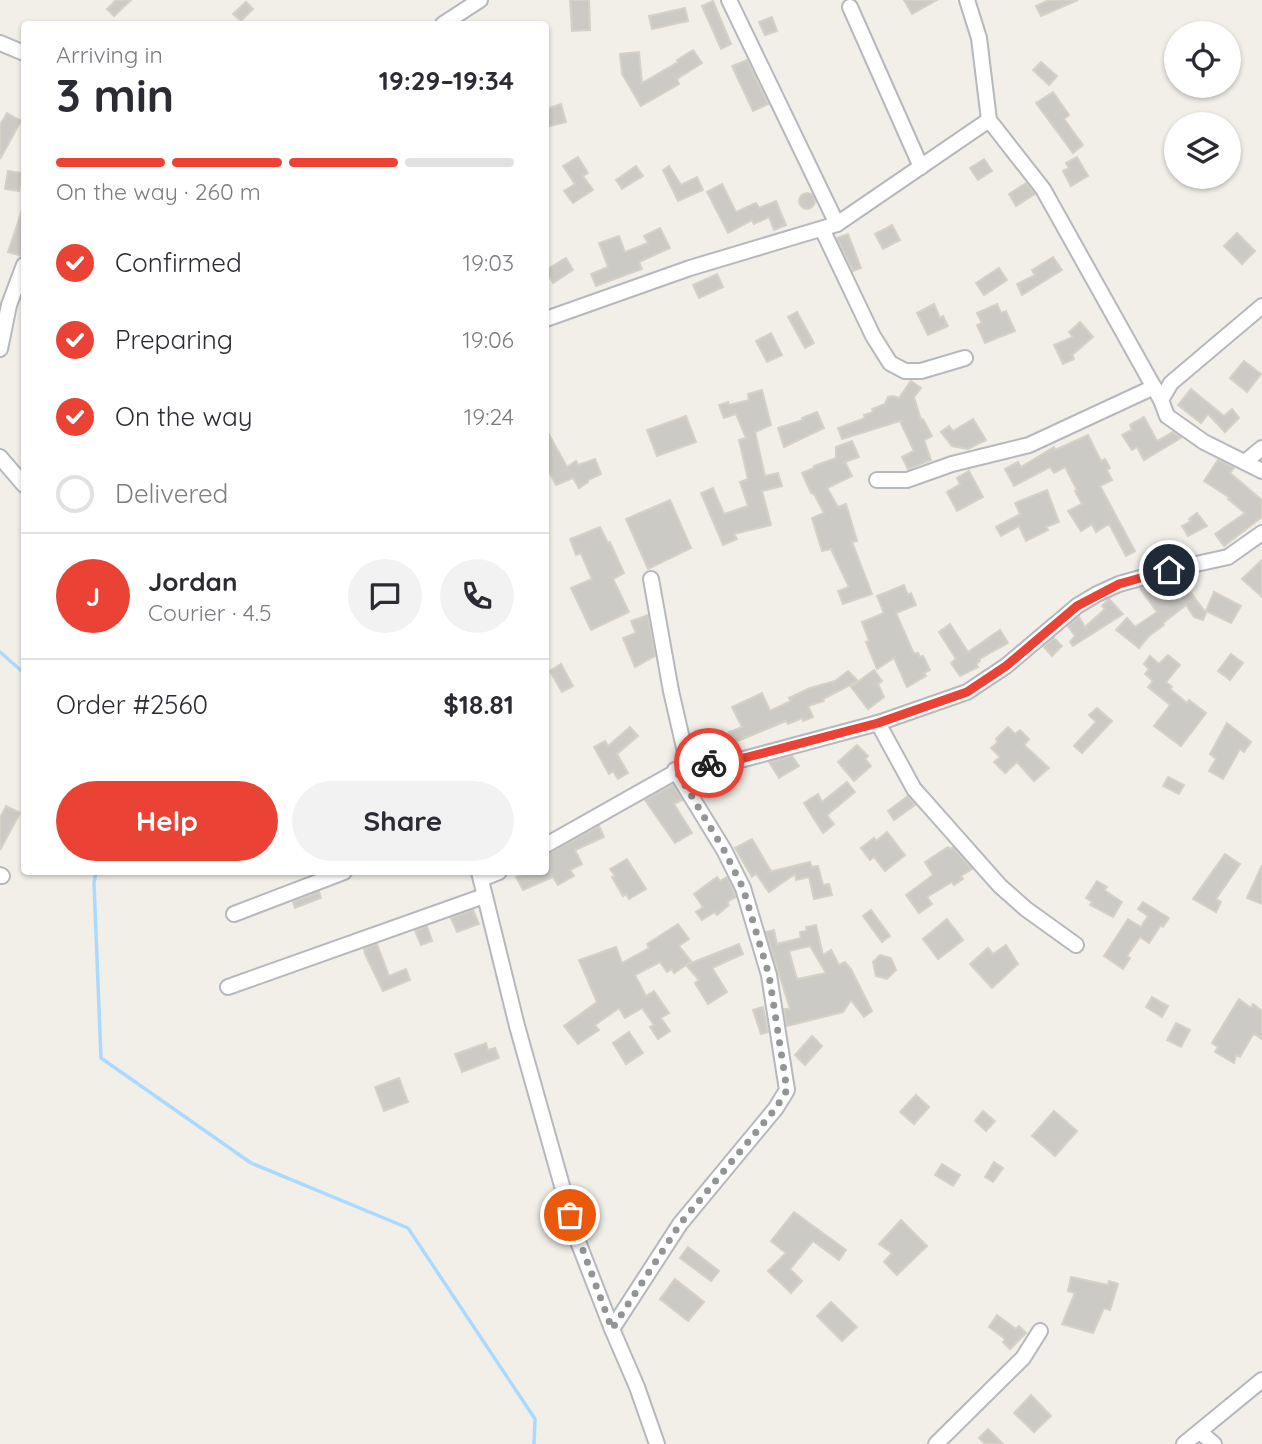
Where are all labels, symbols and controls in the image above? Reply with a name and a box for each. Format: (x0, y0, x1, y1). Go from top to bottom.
map controls (1164, 21, 1241, 189)
button: locate (1164, 21, 1241, 98)
text: Arriving in (56, 40, 163, 69)
text: 19:29–19:34 (379, 64, 514, 97)
text: 3 min (56, 66, 174, 124)
button: layers (1164, 112, 1241, 189)
text: On the way · 260 m (56, 177, 261, 206)
icon: check (56, 244, 94, 282)
text: Confirmed (115, 246, 242, 279)
text: 19:03 (463, 248, 514, 277)
icon: check (56, 321, 94, 359)
text: Preparing (115, 323, 233, 356)
text: 19:06 (462, 325, 514, 354)
icon: check (56, 398, 94, 436)
text: On the way (115, 400, 253, 433)
text: 19:24 (464, 402, 514, 431)
text: Delivered (115, 477, 228, 510)
pin (1139, 540, 1199, 600)
icon: home (1150, 551, 1188, 589)
button: chat (348, 559, 422, 633)
button: phone (440, 559, 514, 633)
text: Jordan (148, 565, 237, 598)
text: J (86, 580, 100, 613)
text: Courier · 4.5 (148, 598, 272, 627)
text: Order #2560 (56, 688, 208, 721)
text: $18.81 (443, 688, 514, 721)
courier (674, 728, 744, 798)
icon: bike (690, 744, 728, 782)
button: Help (56, 781, 278, 861)
button: Share (292, 781, 514, 861)
pin (540, 1185, 600, 1245)
icon: bag (551, 1196, 589, 1234)

